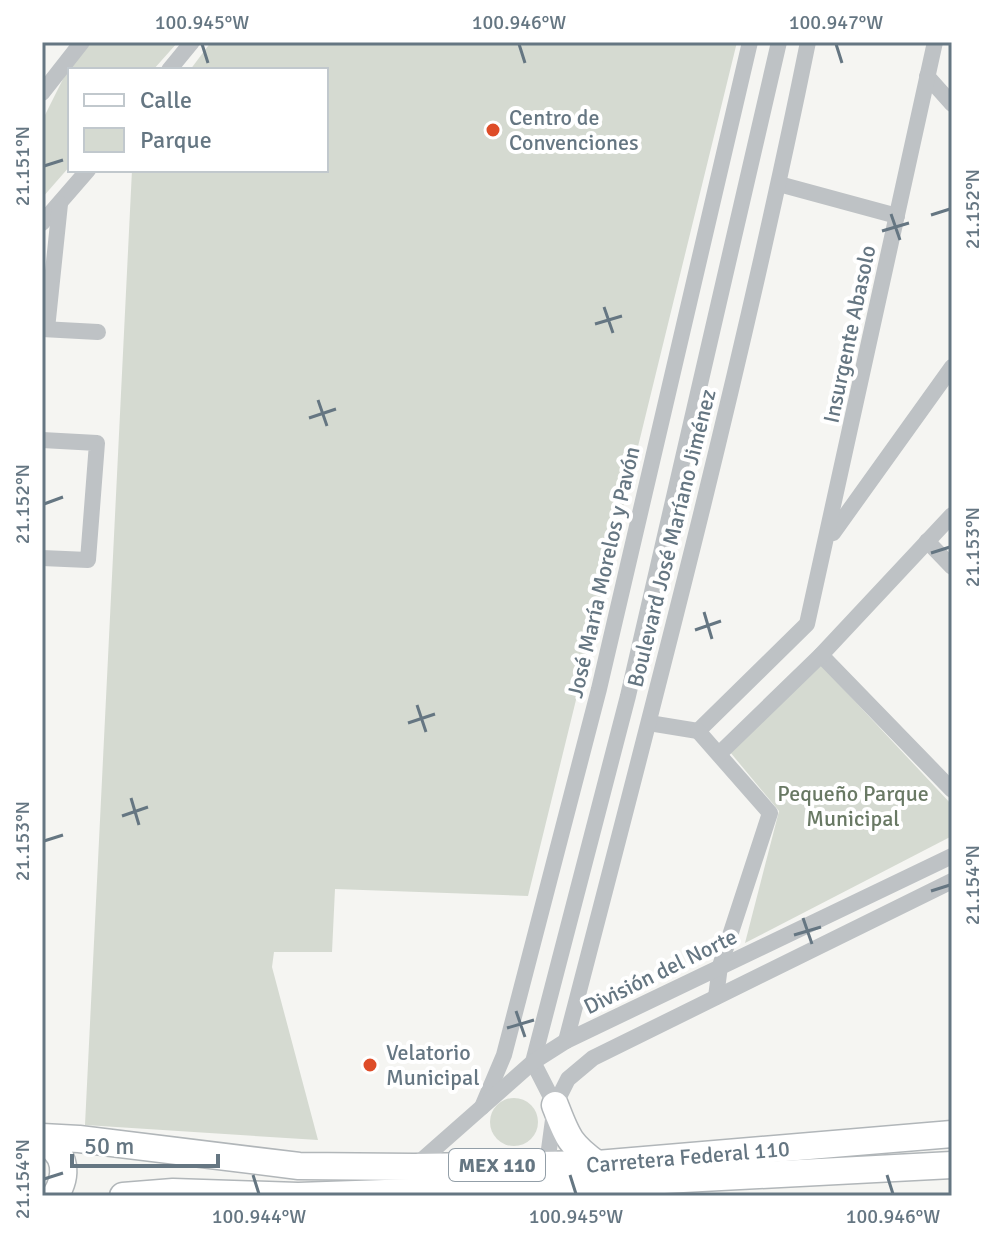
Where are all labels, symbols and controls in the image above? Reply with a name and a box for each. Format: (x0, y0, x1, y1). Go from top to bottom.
text: 100.945°W (155, 10, 249, 35)
text: 100.946°W (472, 10, 566, 35)
text: 100.947°W (789, 10, 883, 35)
legend (68, 68, 328, 172)
text: Calle (140, 85, 192, 115)
place label: Centro de Convenciones (509, 104, 639, 156)
marker: Centro de Convenciones (484, 121, 502, 139)
text: Parque (140, 125, 212, 155)
text: 21.151°N (10, 126, 35, 206)
text: 21.152°N (960, 169, 985, 249)
street label: Insurgente Abasolo (817, 243, 882, 425)
street label: Boulevard José Maríano Jiménez (621, 386, 722, 690)
street label: José María Morelos y Pavón (561, 444, 646, 700)
text: 21.152°N (10, 464, 35, 544)
text: 21.153°N (960, 507, 985, 587)
park label: Pequeño Parque Municipal (777, 780, 929, 832)
text: 21.153°N (10, 801, 35, 881)
text: 21.154°N (960, 845, 985, 925)
street label: División del Norte (579, 923, 741, 1020)
place label: Velatorio Municipal (386, 1039, 480, 1091)
marker: Velatorio Municipal (361, 1056, 379, 1074)
scale bar (72, 1118, 218, 1168)
text: 50 m (84, 1131, 134, 1161)
street label: Carretera Federal 110 (586, 1135, 791, 1178)
text: 21.154°N (10, 1139, 35, 1219)
road number: MEX 110 (449, 1149, 545, 1181)
text: 100.944°W (212, 1204, 306, 1229)
text: 100.945°W (529, 1204, 623, 1229)
text: 100.946°W (846, 1204, 940, 1229)

